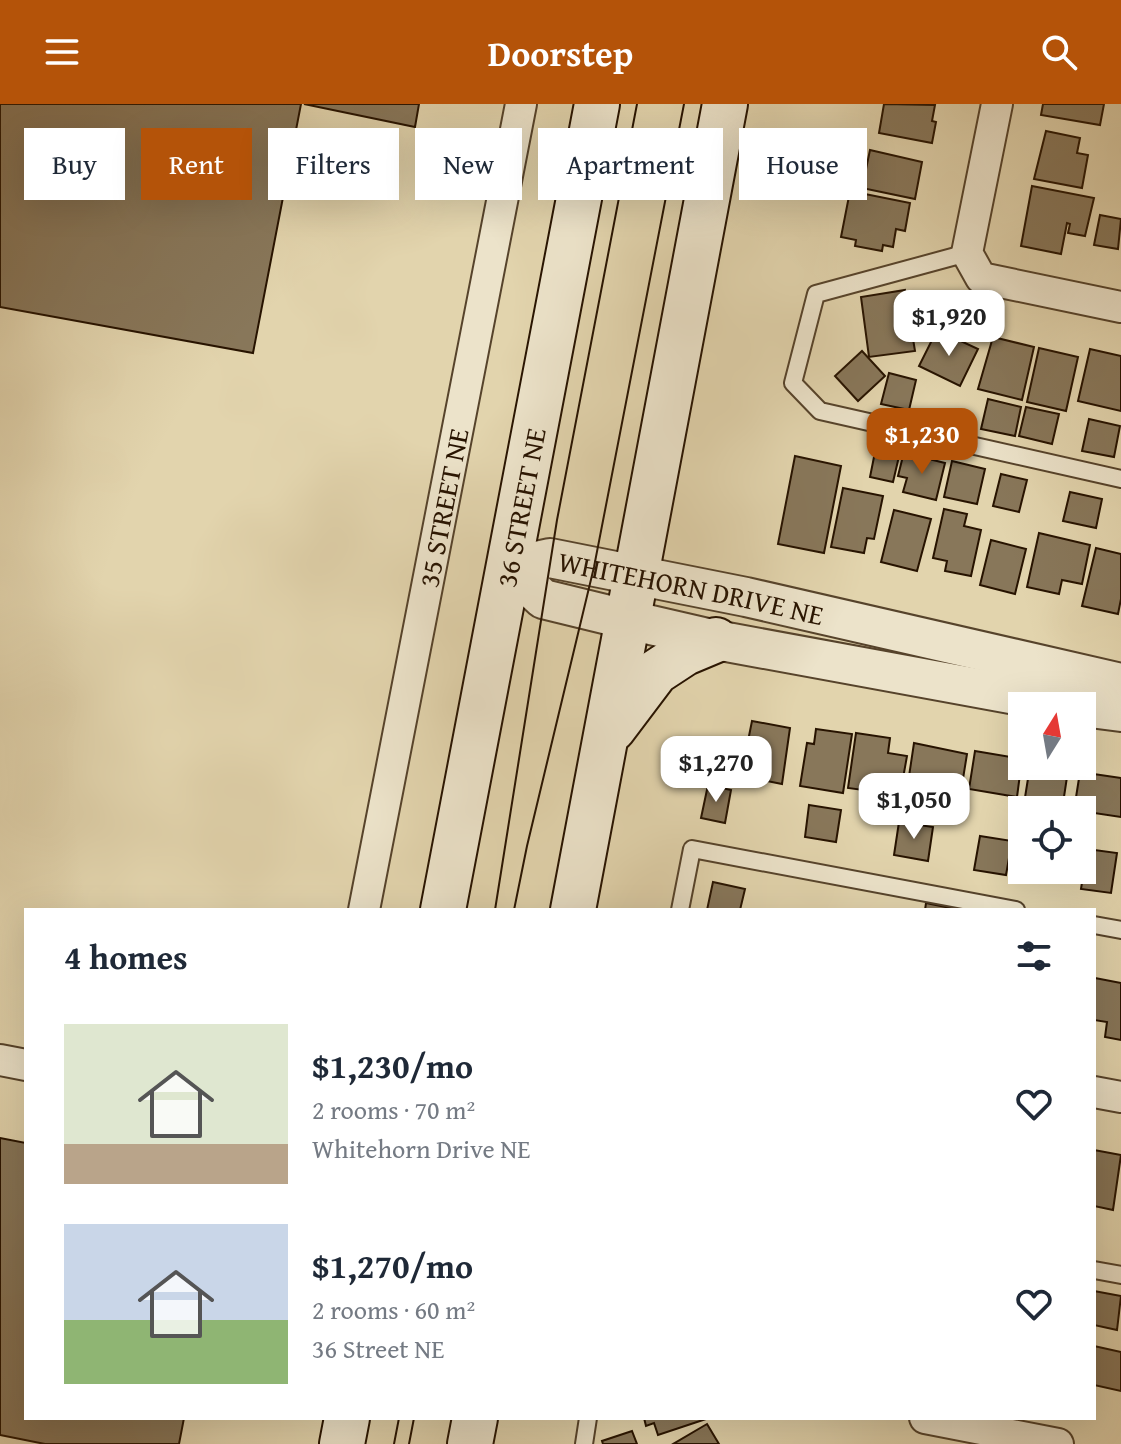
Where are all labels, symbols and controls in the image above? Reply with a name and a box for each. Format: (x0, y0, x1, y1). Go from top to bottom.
text: Doorstep (488, 26, 633, 79)
icon: menu (40, 30, 84, 74)
icon: search (1037, 30, 1081, 74)
chip: Buy (24, 128, 125, 200)
chip: Rent (141, 128, 252, 200)
chip: Filters (268, 128, 399, 200)
chip: New (415, 128, 522, 200)
chip: Apartment (538, 128, 723, 200)
chip: House (739, 128, 867, 200)
pin: $1,920 (884, 290, 1014, 358)
text: $1,920 (912, 296, 986, 335)
pin: $1,230 (857, 408, 987, 476)
text: $1,230 (885, 414, 959, 453)
street label: 35 STREET NE (407, 424, 478, 591)
street label: 36 STREET NE (485, 424, 555, 590)
street label: WHITEHORN DRIVE NE (555, 540, 828, 635)
north arrow (1008, 692, 1096, 780)
map controls (1008, 692, 1096, 884)
pin: $1,270 (651, 736, 781, 804)
text: $1,270 (679, 742, 753, 781)
pin: $1,050 (849, 773, 979, 841)
text: $1,050 (877, 779, 951, 818)
button: locate (1008, 796, 1096, 884)
text: 4 homes (64, 932, 188, 981)
icon: filters (1012, 934, 1056, 978)
text: $1,230/mo (312, 1041, 473, 1090)
icon: home (128, 1056, 224, 1152)
icon: heart (1012, 1082, 1056, 1126)
text: 2 rooms · 70 m² (312, 1090, 475, 1129)
text: Whitehorn Drive NE (312, 1129, 531, 1168)
text: $1,270/mo (312, 1241, 473, 1290)
icon: home (128, 1256, 224, 1352)
icon: heart (1012, 1282, 1056, 1326)
text: 2 rooms · 60 m² (312, 1290, 475, 1329)
text: 36 Street NE (312, 1329, 444, 1368)

